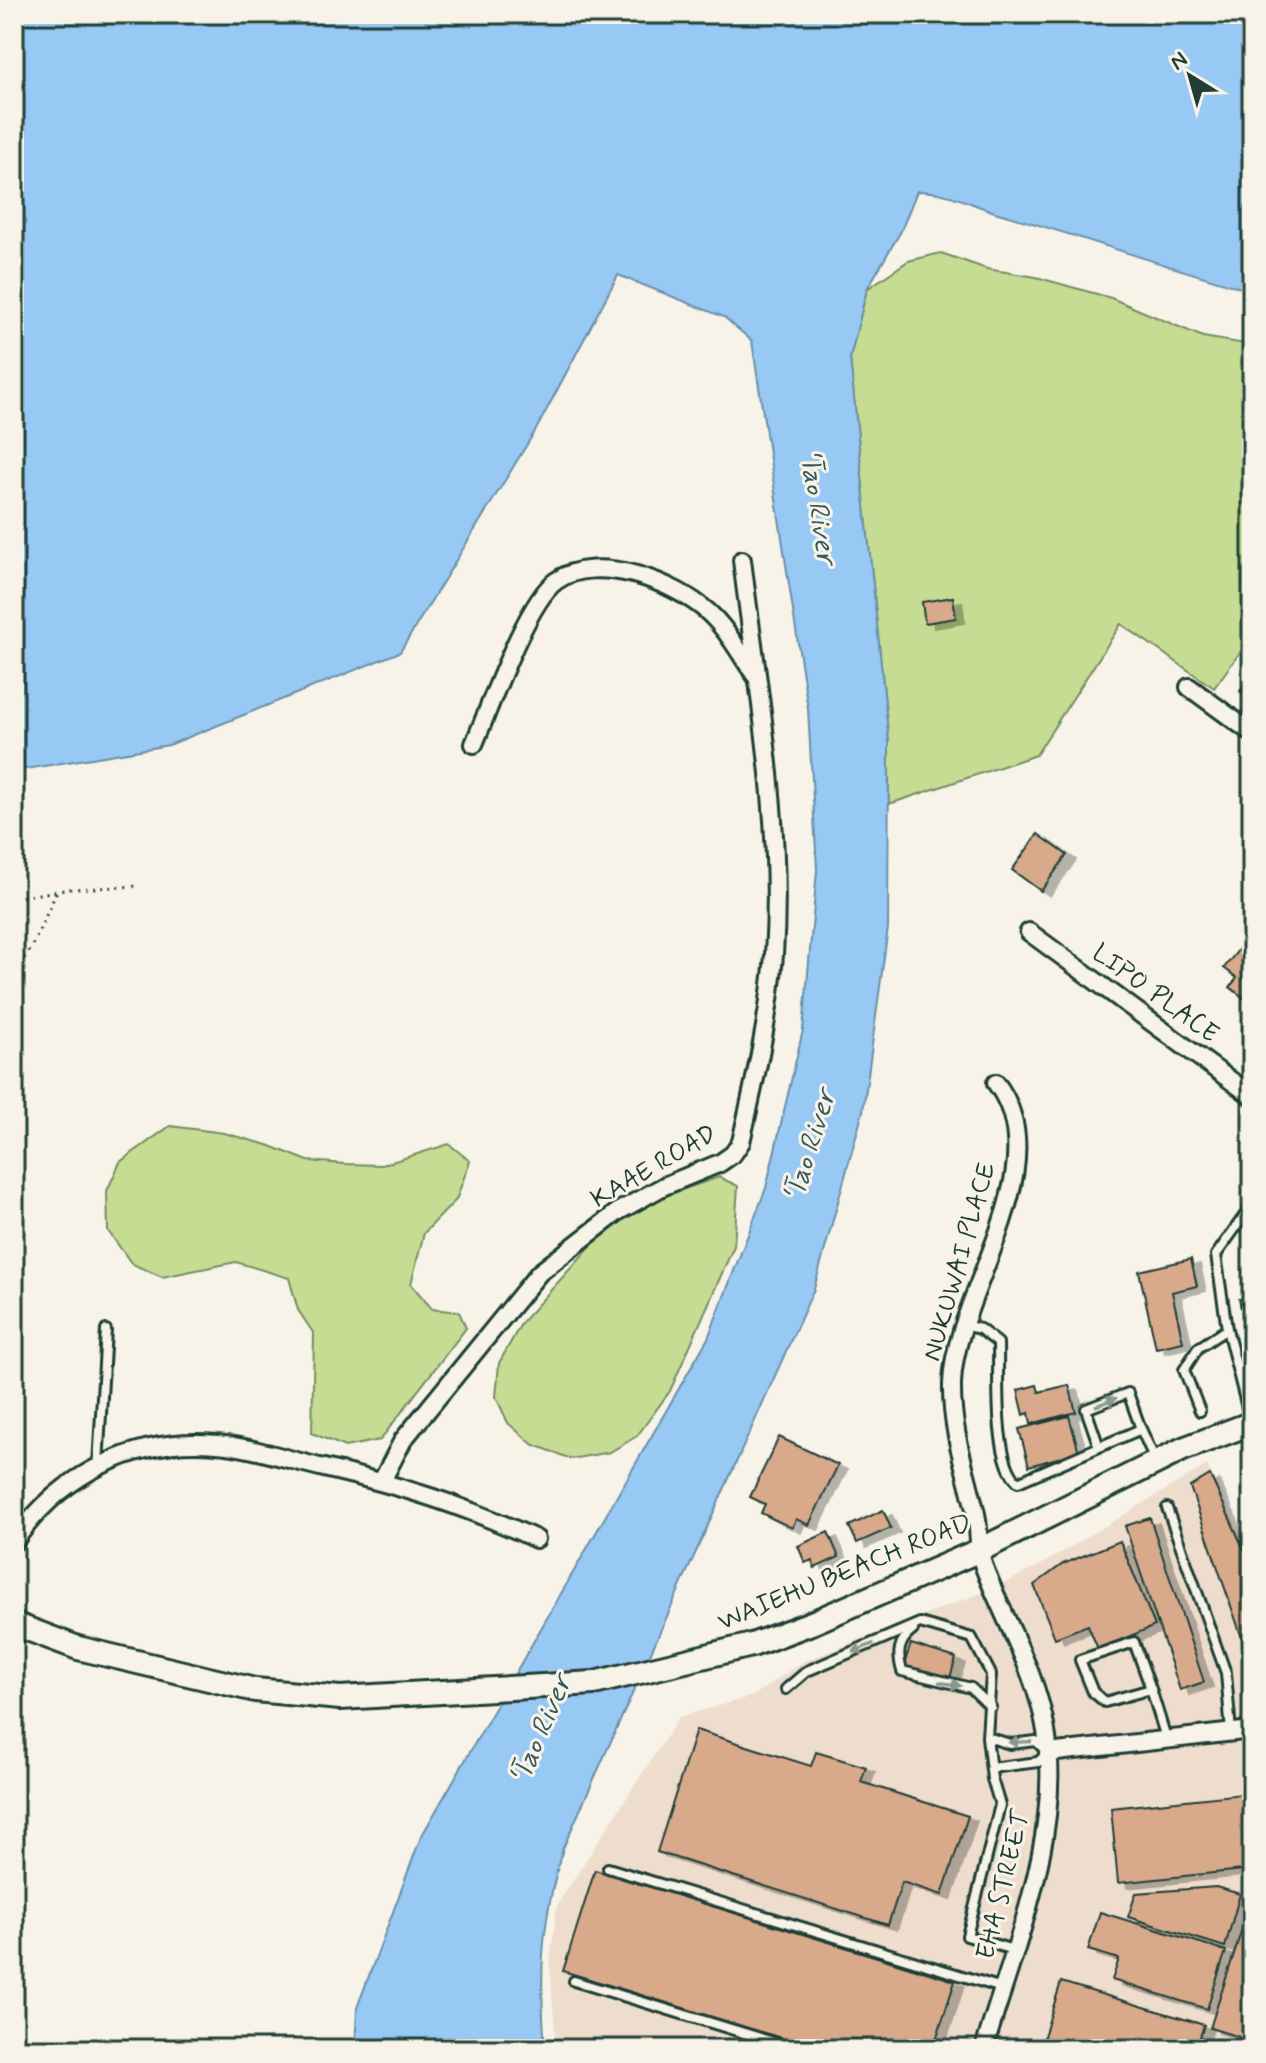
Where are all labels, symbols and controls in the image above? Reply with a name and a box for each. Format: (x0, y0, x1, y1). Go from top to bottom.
north arrow (1150, 36, 1230, 116)
text: N (1165, 46, 1193, 77)
water label: ʻĪao River (790, 447, 845, 571)
street label: LIPO PLACE (1085, 936, 1225, 1052)
water label: ʻĪao River (776, 1082, 847, 1206)
street label: KAAE ROAD (585, 1117, 723, 1217)
street label: NUKUWAI PLACE (915, 1159, 1005, 1365)
one-way arrow (1094, 1395, 1118, 1408)
street label: WAIEHU BEACH ROAD (713, 1506, 977, 1640)
one-way arrow (851, 1642, 875, 1655)
water label: ʻĪao River (502, 1666, 583, 1790)
one-way arrow (938, 1679, 963, 1691)
one-way arrow (1007, 1736, 1032, 1748)
street label: EHA STREET (969, 1806, 1039, 1963)

